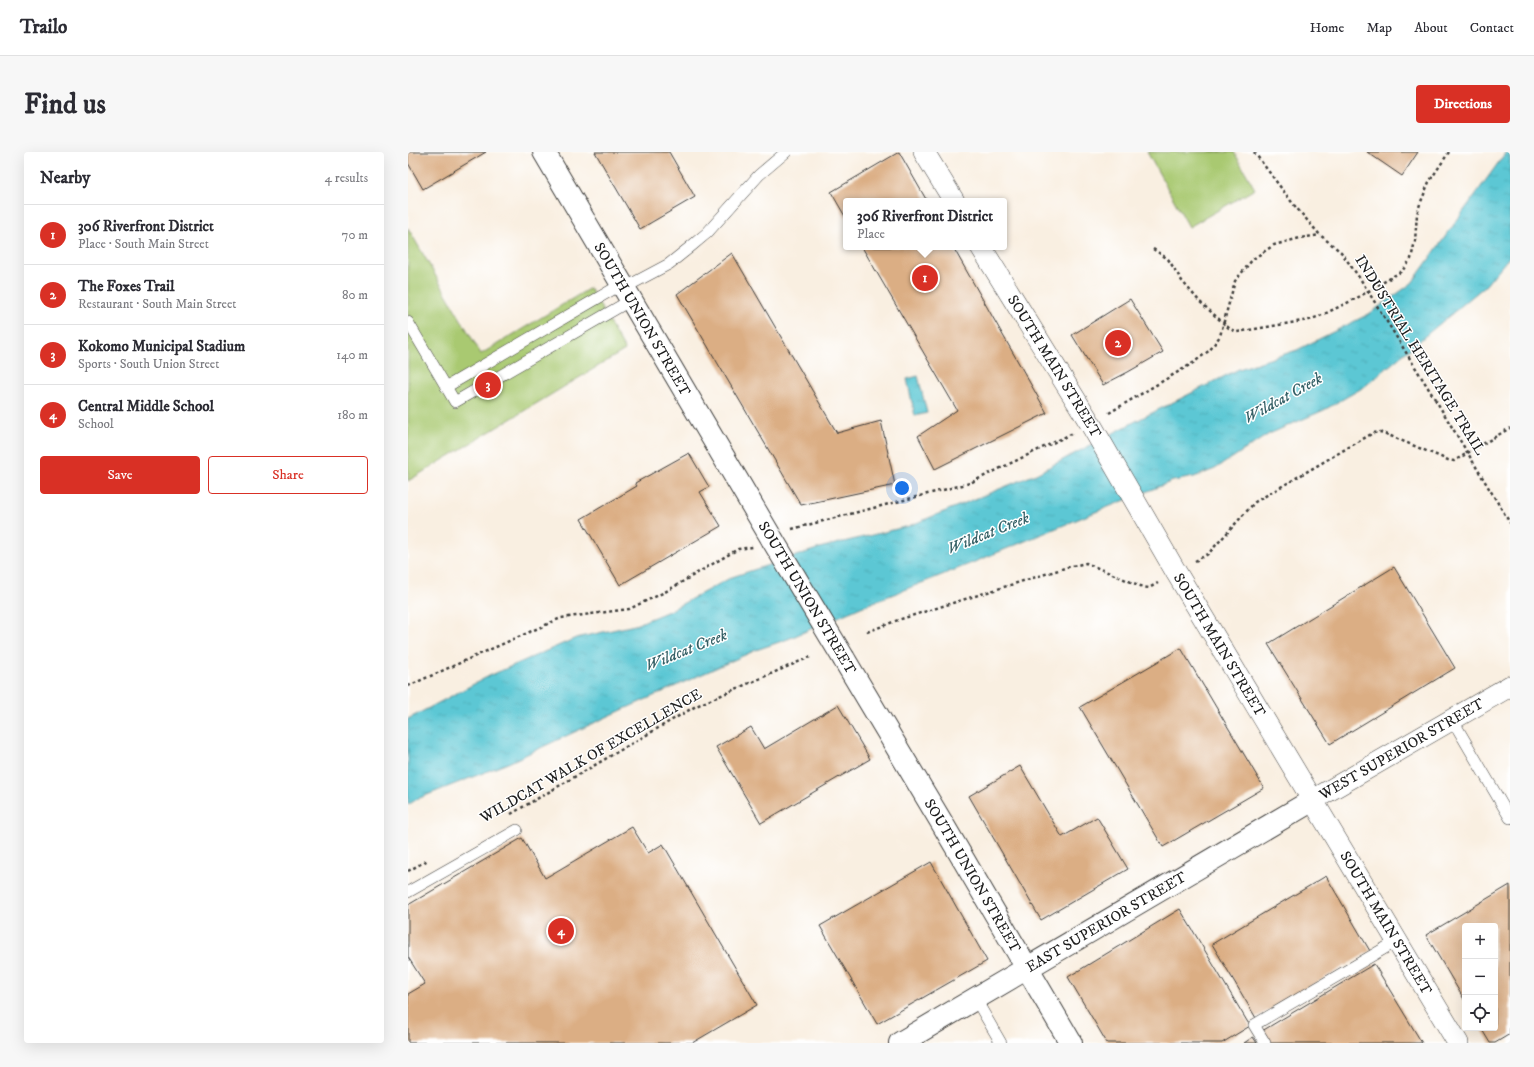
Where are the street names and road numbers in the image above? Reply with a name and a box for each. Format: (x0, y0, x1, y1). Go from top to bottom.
street label: SOUTH UNION STREET (590, 239, 695, 400)
street label: INDUSTRIAL HERITAGE TRAIL (1350, 252, 1490, 459)
street label: SOUTH MAIN STREET (1003, 291, 1106, 441)
street label: SOUTH UNION STREET (754, 518, 861, 678)
street label: SOUTH MAIN STREET (1169, 570, 1270, 721)
street label: WILDCAT WALK OF EXCELLENCE (476, 684, 706, 828)
street label: WEST SUPERIOR STREET (1315, 693, 1488, 805)
street label: SOUTH UNION STREET (920, 795, 1026, 956)
street label: SOUTH MAIN STREET (1336, 848, 1437, 999)
street label: EAST SUPERIOR STREET (1022, 867, 1190, 976)

